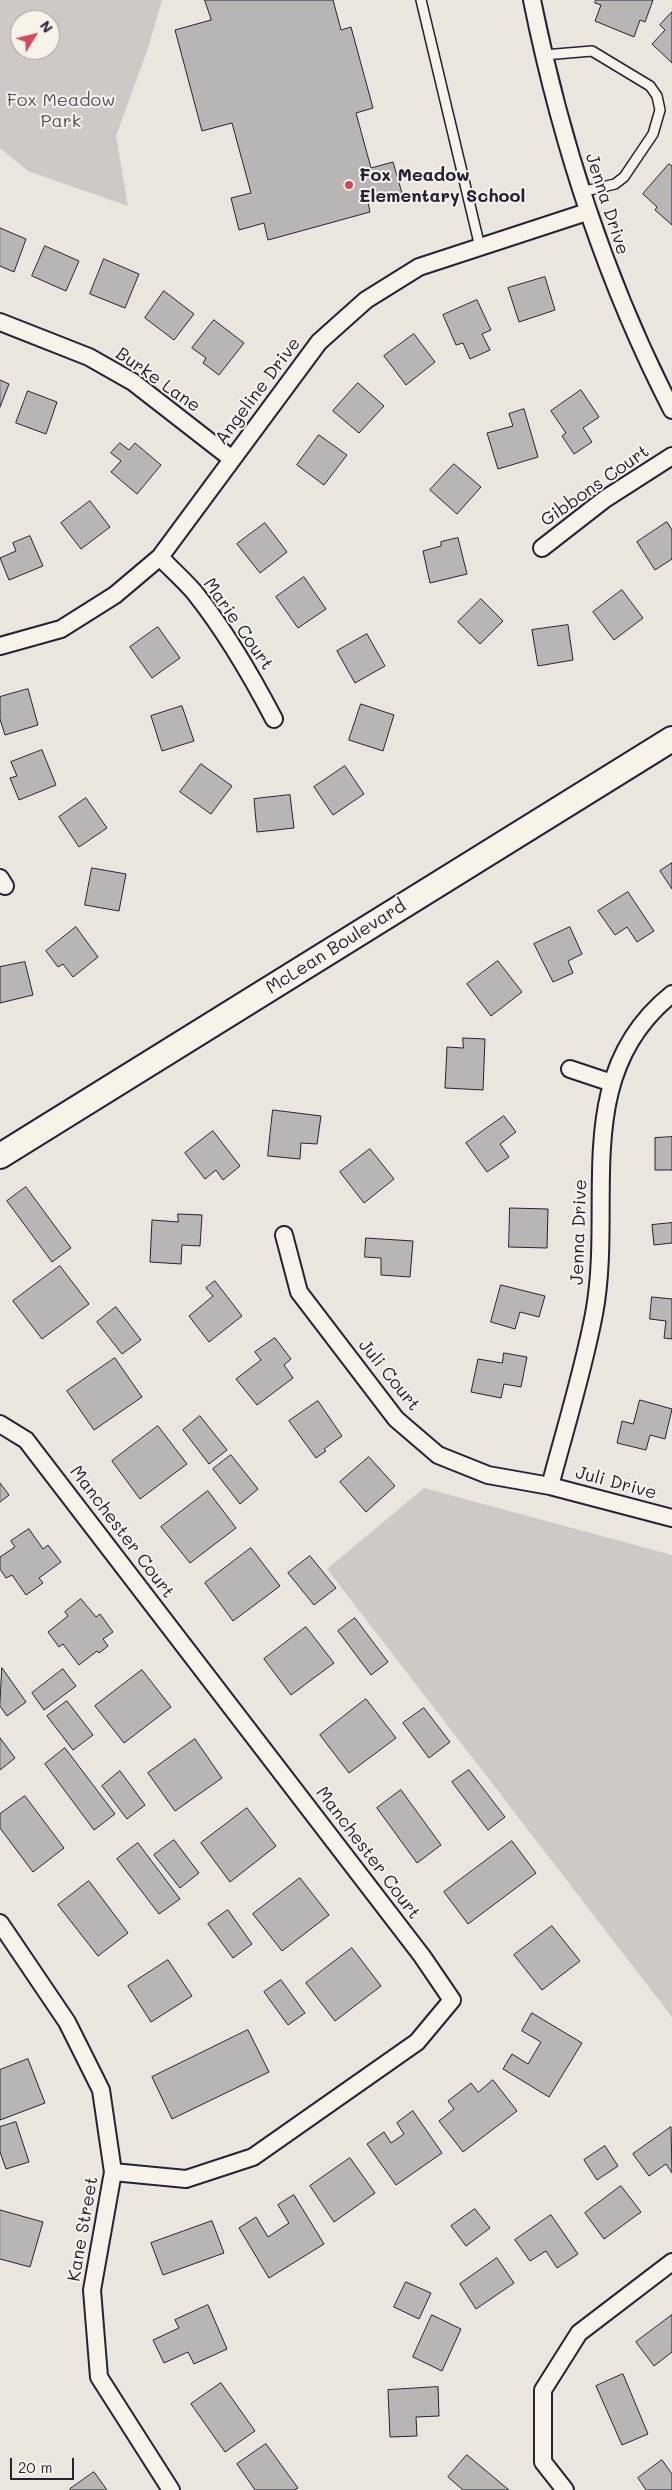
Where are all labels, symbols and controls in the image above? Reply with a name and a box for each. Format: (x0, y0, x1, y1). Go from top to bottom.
north arrow (10, 10, 60, 60)
text: N (36, 17, 58, 36)
park label: Fox Meadow Park (7, 89, 115, 132)
street label: Jenna Drive (580, 150, 634, 258)
place label: Fox Meadow Elementary School (359, 164, 525, 206)
marker: Fox Meadow Elementary School (343, 179, 355, 191)
street label: Angeline Drive (211, 333, 305, 449)
street label: Burke Lane (112, 343, 204, 417)
street label: Gibbons Court (537, 441, 653, 531)
street label: Marie Court (198, 574, 278, 674)
street label: McLean Boulevard (262, 895, 410, 999)
street label: Jenna Drive (566, 1179, 592, 1285)
street label: Juli Court (354, 1335, 424, 1415)
street label: Manchester Court (65, 1461, 179, 1603)
street label: Juli Drive (573, 1462, 659, 1504)
street label: Manchester Court (311, 1782, 425, 1924)
street label: Kane Street (63, 2175, 103, 2283)
scale bar (12, 2448, 76, 2480)
text: 20 m (18, 2457, 52, 2477)

